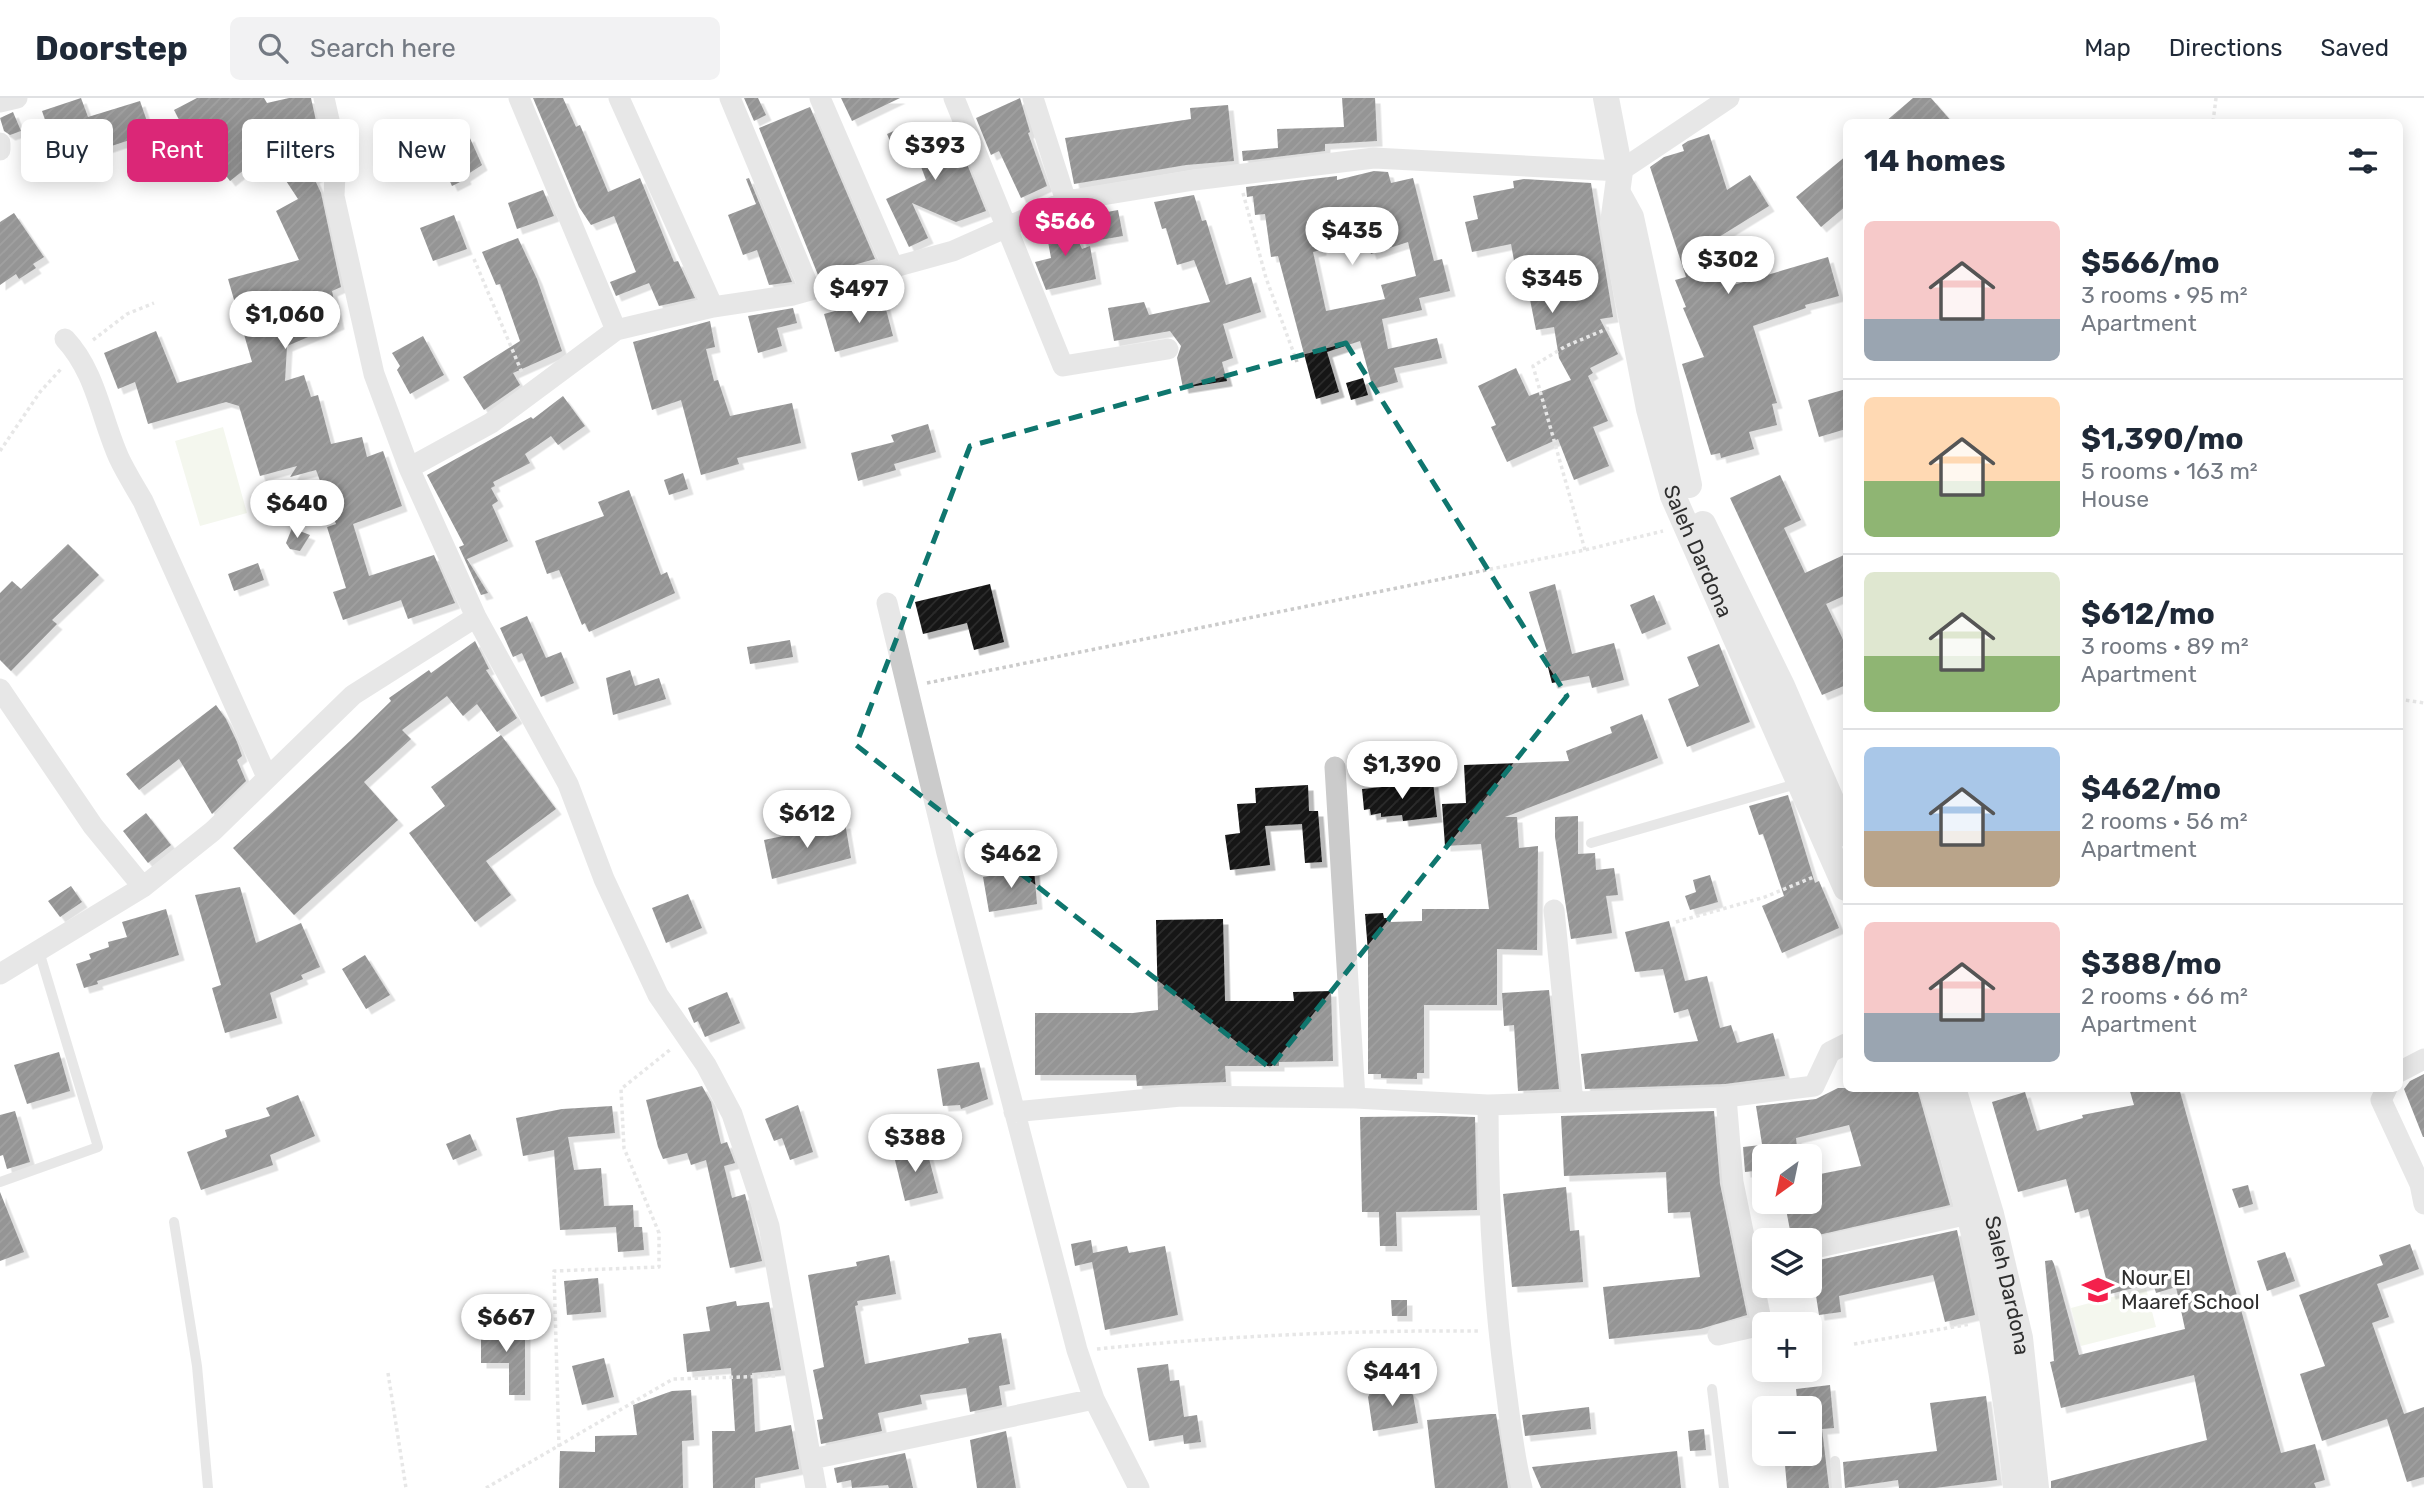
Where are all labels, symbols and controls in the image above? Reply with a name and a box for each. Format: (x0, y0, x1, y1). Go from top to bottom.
search box (230, 17, 720, 80)
text: Doorstep (35, 29, 188, 68)
icon: search (254, 29, 292, 67)
text: Search here (310, 33, 456, 64)
text: Map (2084, 34, 2131, 62)
text: Directions (2169, 34, 2282, 62)
text: Saved (2320, 34, 2389, 62)
chip: Buy (21, 119, 113, 182)
chip: Rent (127, 119, 228, 182)
chip: Filters (242, 119, 359, 182)
chip: New (373, 119, 470, 182)
pin: $393 (894, 122, 976, 182)
text: $393 (905, 131, 965, 159)
icon: filters (2344, 142, 2382, 180)
text: 14 homes (1864, 143, 2006, 179)
pin: $566 (1024, 198, 1106, 258)
text: $566 (1035, 207, 1095, 235)
pin: $435 (1311, 208, 1393, 267)
text: $435 (1321, 216, 1383, 244)
pin: $302 (1687, 236, 1769, 296)
text: $302 (1697, 245, 1759, 273)
text: $566/mo (2081, 245, 2220, 281)
icon: home (1920, 249, 2004, 333)
pin: $345 (1511, 256, 1593, 315)
text: $345 (1521, 264, 1583, 292)
pin: $497 (818, 266, 900, 325)
text: $497 (830, 274, 888, 302)
text: 3 rooms · 95 m² (2081, 281, 2248, 309)
pin: $1,060 (228, 292, 342, 351)
text: $1,060 (245, 300, 325, 328)
text: Apartment (2081, 309, 2197, 337)
text: $1,390/mo (2081, 421, 2244, 457)
icon: home (1920, 425, 2004, 509)
text: 5 rooms · 163 m² (2081, 457, 2258, 485)
pin: $640 (256, 480, 338, 540)
street label: Saleh Dardona (1659, 482, 1738, 621)
text: House (2081, 485, 2149, 513)
text: $640 (266, 489, 328, 517)
text: $612/mo (2081, 596, 2215, 632)
icon: home (1920, 600, 2004, 684)
text: 3 rooms · 89 m² (2081, 632, 2249, 660)
text: Apartment (2081, 660, 2197, 688)
pin: $1,390 (1345, 742, 1459, 801)
text: $1,390 (1363, 750, 1441, 778)
text: $462/mo (2081, 771, 2221, 807)
icon: home (1920, 775, 2004, 859)
pin: $612 (766, 790, 848, 850)
text: $612 (779, 799, 835, 827)
text: 2 rooms · 56 m² (2081, 807, 2248, 835)
pin: $462 (970, 830, 1052, 890)
text: Apartment (2081, 835, 2197, 863)
text: $462 (981, 839, 1042, 867)
text: $388/mo (2081, 946, 2222, 982)
icon: home (1920, 950, 2004, 1034)
text: 2 rooms · 66 m² (2081, 982, 2248, 1010)
text: Apartment (2081, 1010, 2197, 1038)
pin: $388 (874, 1114, 956, 1174)
text: $388 (884, 1123, 946, 1151)
north arrow (1752, 1144, 1822, 1214)
map controls (1752, 1144, 1822, 1466)
street label: Saleh Dardona (1980, 1213, 2035, 1356)
button: layers (1752, 1228, 1822, 1298)
place label: Nour El Maaref School (2121, 1265, 2260, 1314)
school or university icon: Nour El Maaref School (2081, 1273, 2115, 1307)
pin: $667 (465, 1294, 547, 1354)
text: $667 (477, 1303, 535, 1331)
button: + (1752, 1312, 1822, 1382)
pin: $441 (1351, 1348, 1433, 1408)
text: $441 (1363, 1357, 1421, 1385)
button: − (1752, 1396, 1822, 1466)

